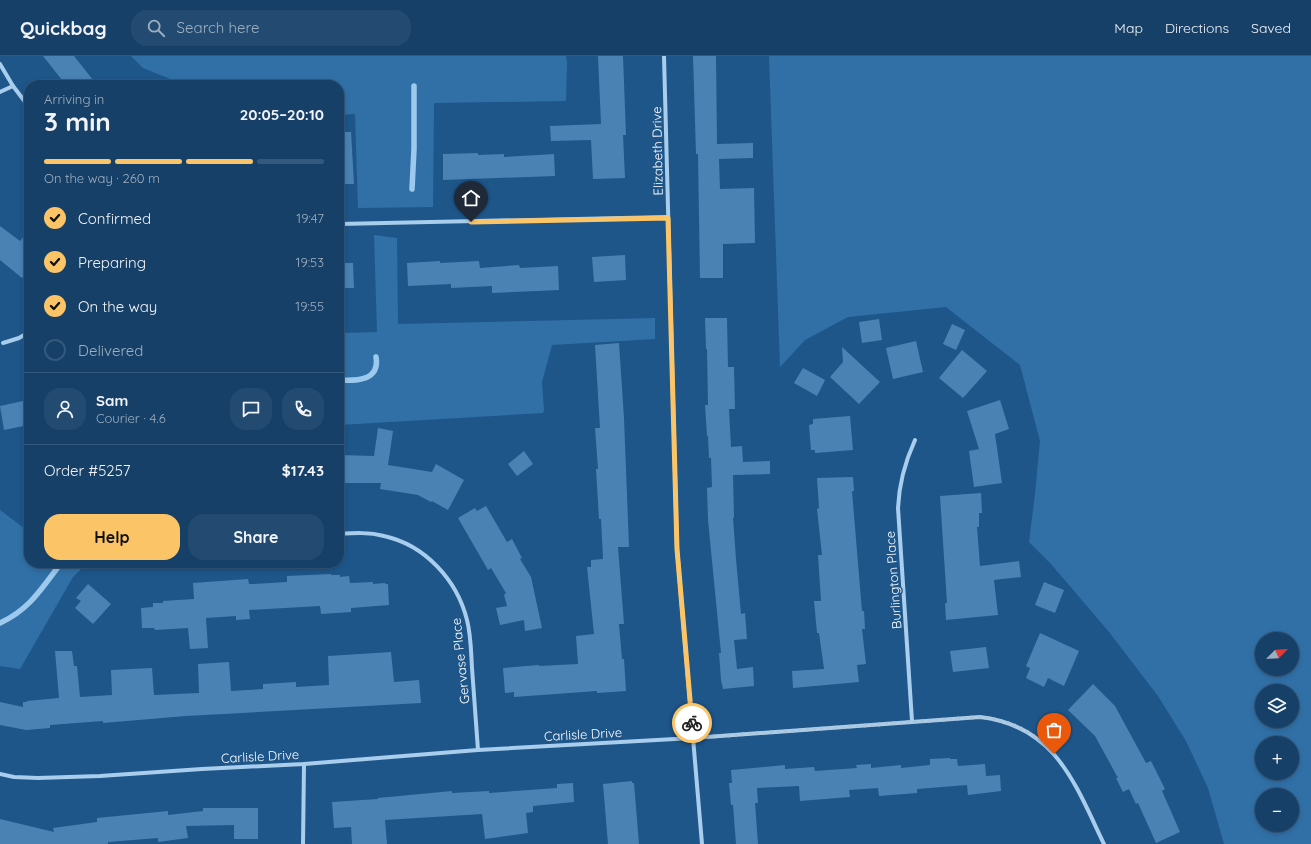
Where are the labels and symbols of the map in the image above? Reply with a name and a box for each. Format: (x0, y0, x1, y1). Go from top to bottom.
street label: Elizabeth Drive (648, 106, 666, 196)
pin (454, 181, 488, 222)
street label: Burlington Place (882, 530, 904, 630)
street label: Gervase Place (448, 617, 472, 705)
north arrow (1255, 632, 1299, 676)
courier (672, 703, 712, 743)
pin (1037, 713, 1071, 754)
street label: Carlisle Drive (543, 724, 623, 744)
street label: Carlisle Drive (220, 746, 300, 766)

